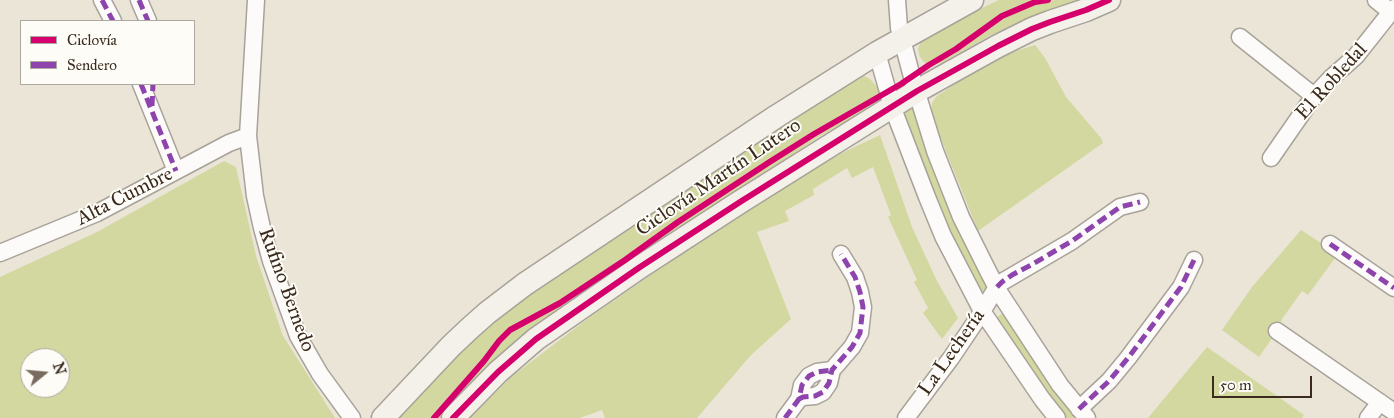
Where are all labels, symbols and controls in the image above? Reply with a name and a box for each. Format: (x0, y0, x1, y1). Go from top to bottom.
legend (20, 20, 195, 85)
text: Ciclovía (67, 31, 117, 49)
street label: El Robledal (1291, 39, 1373, 125)
text: Sendero (67, 56, 117, 74)
street label: Ciclovía Martín Lutero (632, 114, 806, 242)
street label: Alta Cumbre (73, 162, 177, 232)
street label: Rufino Bernedo (252, 225, 320, 355)
street label: La Lechería (914, 305, 990, 401)
north arrow (20, 348, 70, 398)
text: N (49, 361, 69, 377)
scale bar (1214, 366, 1314, 398)
text: 50 m (1220, 376, 1252, 394)

